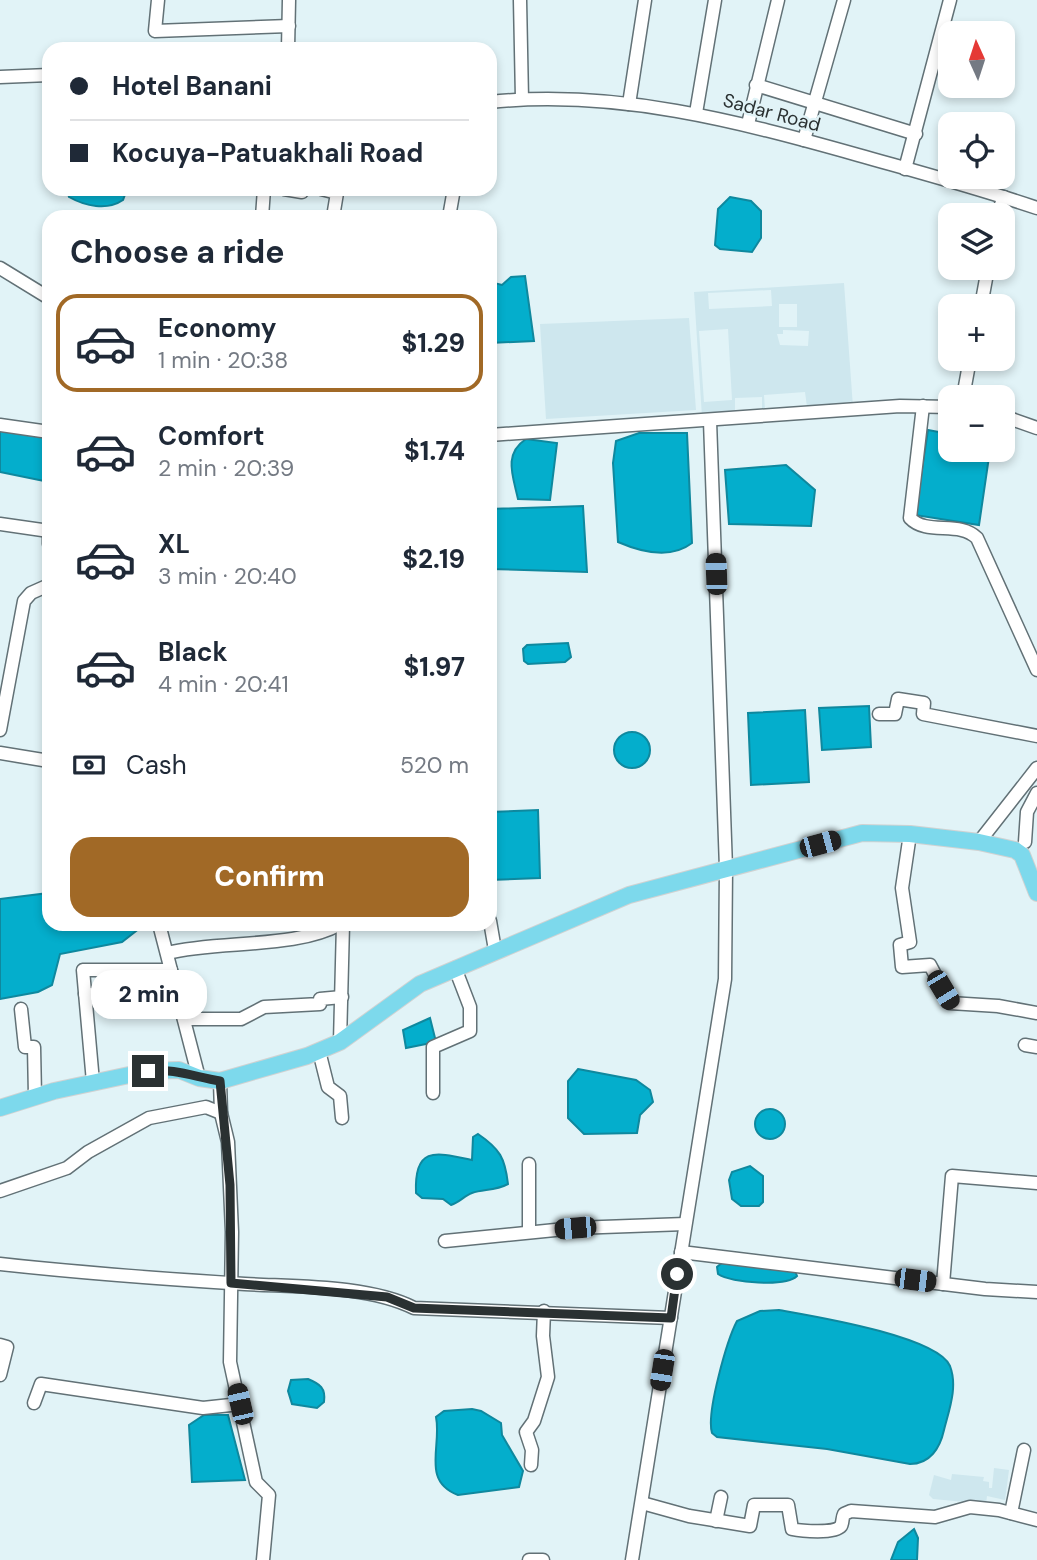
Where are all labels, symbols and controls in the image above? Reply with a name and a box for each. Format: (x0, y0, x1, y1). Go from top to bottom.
north arrow (938, 21, 1015, 98)
map controls (938, 21, 1015, 462)
text: Hotel Banani (112, 69, 272, 103)
street label: Sadar Road (720, 87, 823, 137)
button: locate (938, 112, 1015, 189)
text: Kocuya-Patuakhali Road (112, 136, 423, 170)
button: layers (938, 203, 1015, 280)
text: Choose a ride (70, 231, 285, 273)
button: + (938, 294, 1015, 371)
text: Economy (158, 311, 276, 345)
icon: car (74, 312, 137, 375)
text: $1.29 (401, 326, 465, 360)
text: 1 min · 20:38 (158, 345, 288, 375)
button: − (938, 385, 1015, 462)
text: Comfort (158, 419, 264, 453)
icon: car (74, 420, 137, 483)
text: $1.74 (404, 434, 465, 468)
text: 2 min · 20:39 (158, 453, 294, 483)
text: XL (158, 527, 190, 561)
icon: car (74, 528, 137, 591)
text: $2.19 (402, 542, 465, 576)
car (705, 553, 728, 595)
text: 3 min · 20:40 (158, 561, 297, 591)
text: Black (158, 635, 228, 669)
icon: car (74, 636, 137, 699)
text: $1.97 (403, 650, 465, 684)
text: 4 min · 20:41 (158, 669, 289, 699)
icon: cash (70, 746, 108, 784)
text: Cash (126, 748, 187, 782)
text: 520 m (400, 750, 469, 780)
car (797, 828, 844, 860)
button: Confirm (70, 837, 469, 917)
car (924, 967, 963, 1013)
callout: 2 min (90, 970, 206, 1018)
text: 2 min (118, 979, 180, 1009)
route end (132, 1055, 164, 1087)
car (554, 1216, 597, 1240)
route start (661, 1258, 693, 1290)
car (893, 1267, 938, 1293)
car (649, 1348, 676, 1392)
car (226, 1381, 255, 1427)

